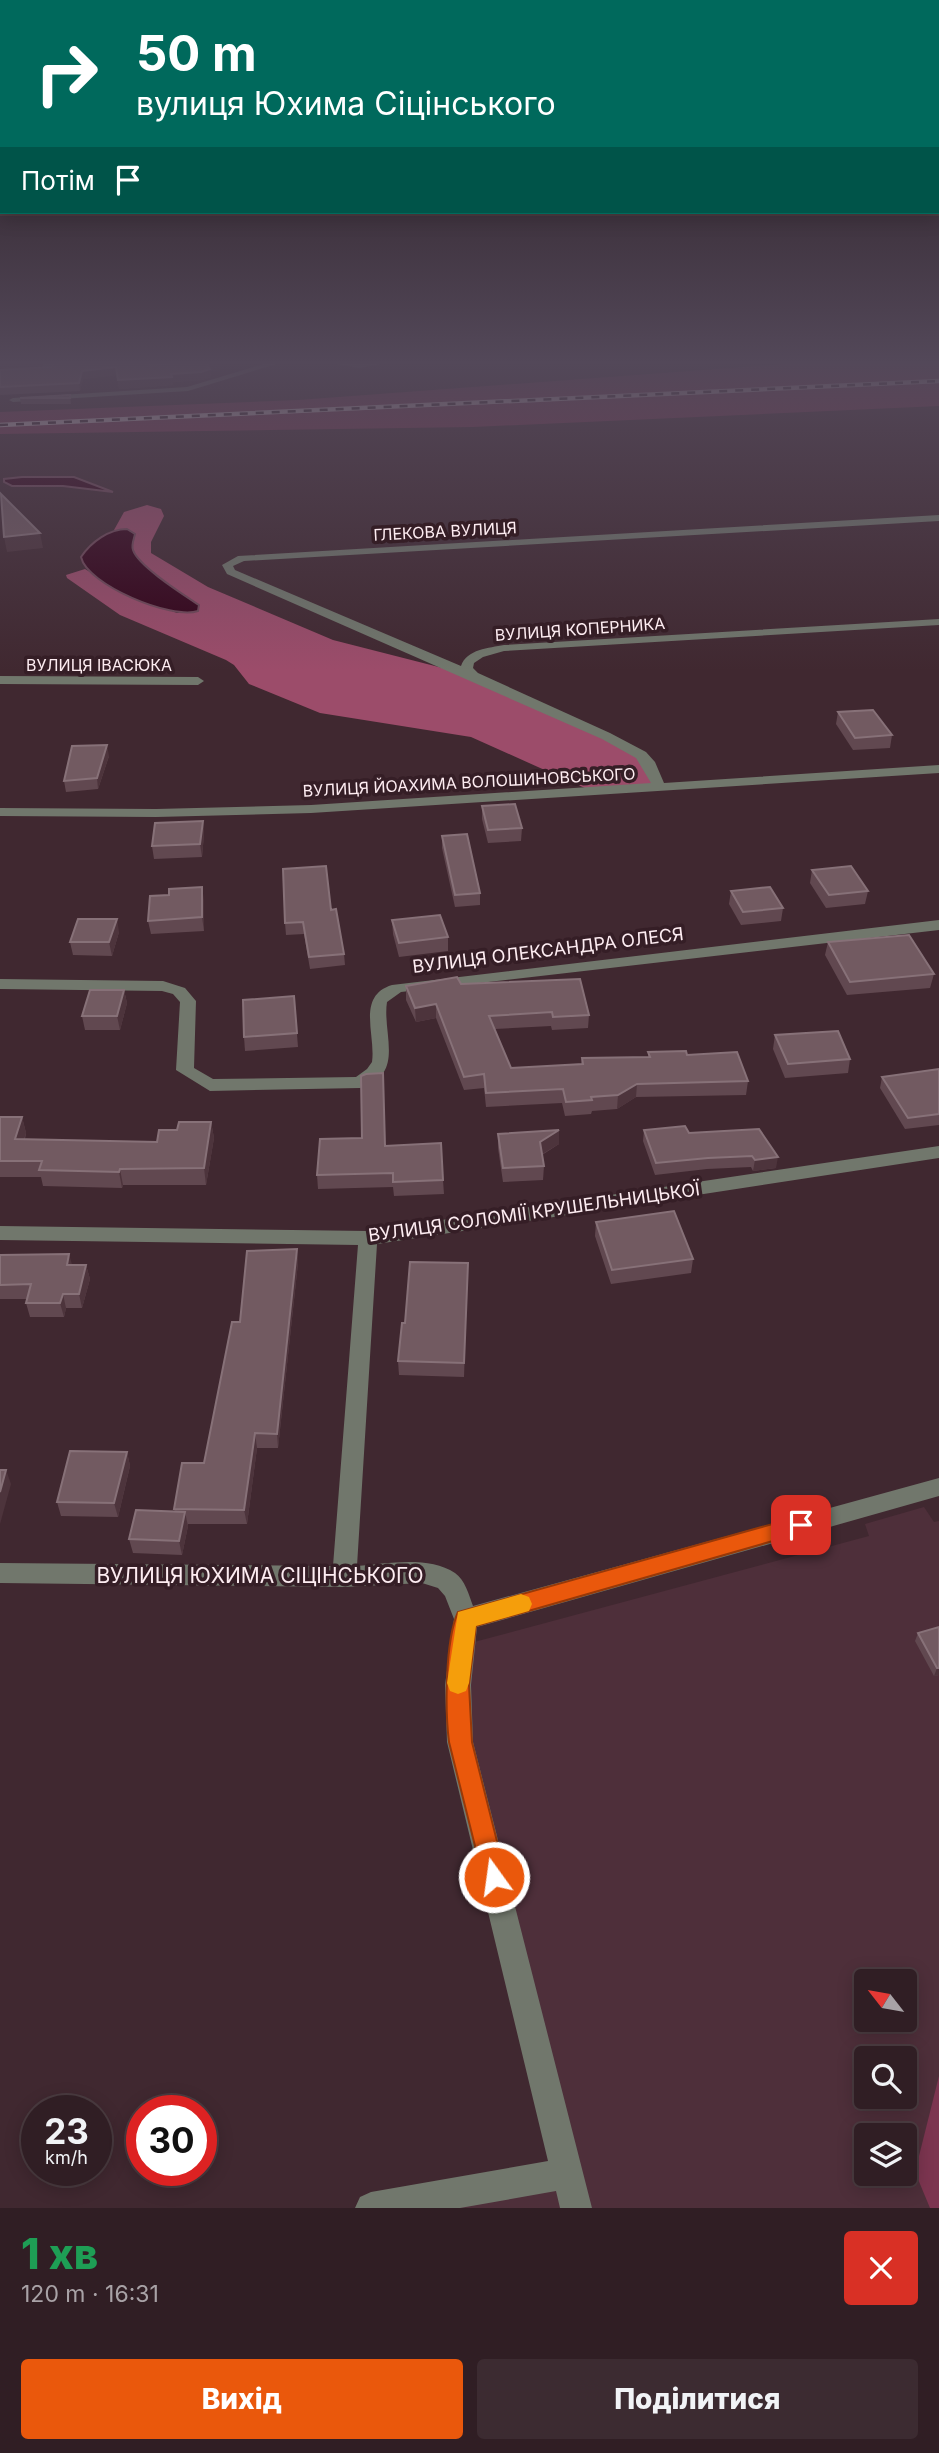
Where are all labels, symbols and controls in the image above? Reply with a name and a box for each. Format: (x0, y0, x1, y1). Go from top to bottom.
text: 50 m (136, 24, 257, 83)
icon: right (21, 28, 112, 119)
text: вулиця Юхима Сіцінського (136, 84, 556, 123)
icon: arrive (109, 161, 147, 199)
text: Потім (21, 165, 95, 196)
street label: ГЛЕКОВА ВУЛИЦЯ (373, 517, 517, 545)
street label: ВУЛИЦЯ КОПЕРНИКА (494, 613, 666, 645)
street label: ВУЛИЦЯ ІВАСЮКА (26, 655, 172, 675)
street label: ВУЛИЦЯ ЙОАХИМА ВОЛОШИНОВСЬКОГО (302, 763, 636, 801)
street label: ВУЛИЦЯ ОЛЕКСАНДРА ОЛЕСЯ (411, 923, 685, 977)
street label: ВУЛИЦЯ СОЛОМІЇ КРУШЕЛЬНИЦЬКОЇ (367, 1177, 702, 1246)
pin (771, 1495, 831, 1555)
icon: arrive (782, 1506, 820, 1544)
street label: ВУЛИЦЯ ЮХИМА СІЦІНСЬКОГО (96, 1563, 424, 1588)
position arrow (457, 1840, 531, 1914)
north arrow (854, 1969, 917, 2032)
map controls (854, 1969, 917, 2186)
button: search (854, 2046, 917, 2109)
speed limit sign: 30 (126, 2095, 217, 2186)
text: 23 (44, 2110, 89, 2152)
button: layers (854, 2123, 917, 2186)
text: km/h (45, 2147, 88, 2168)
text: 1 хв (21, 2228, 98, 2279)
button: close (844, 2231, 918, 2305)
text: 120 m · 16:31 (21, 2280, 159, 2308)
button: Вихід (21, 2359, 463, 2439)
button: Поділитися (477, 2359, 918, 2439)

